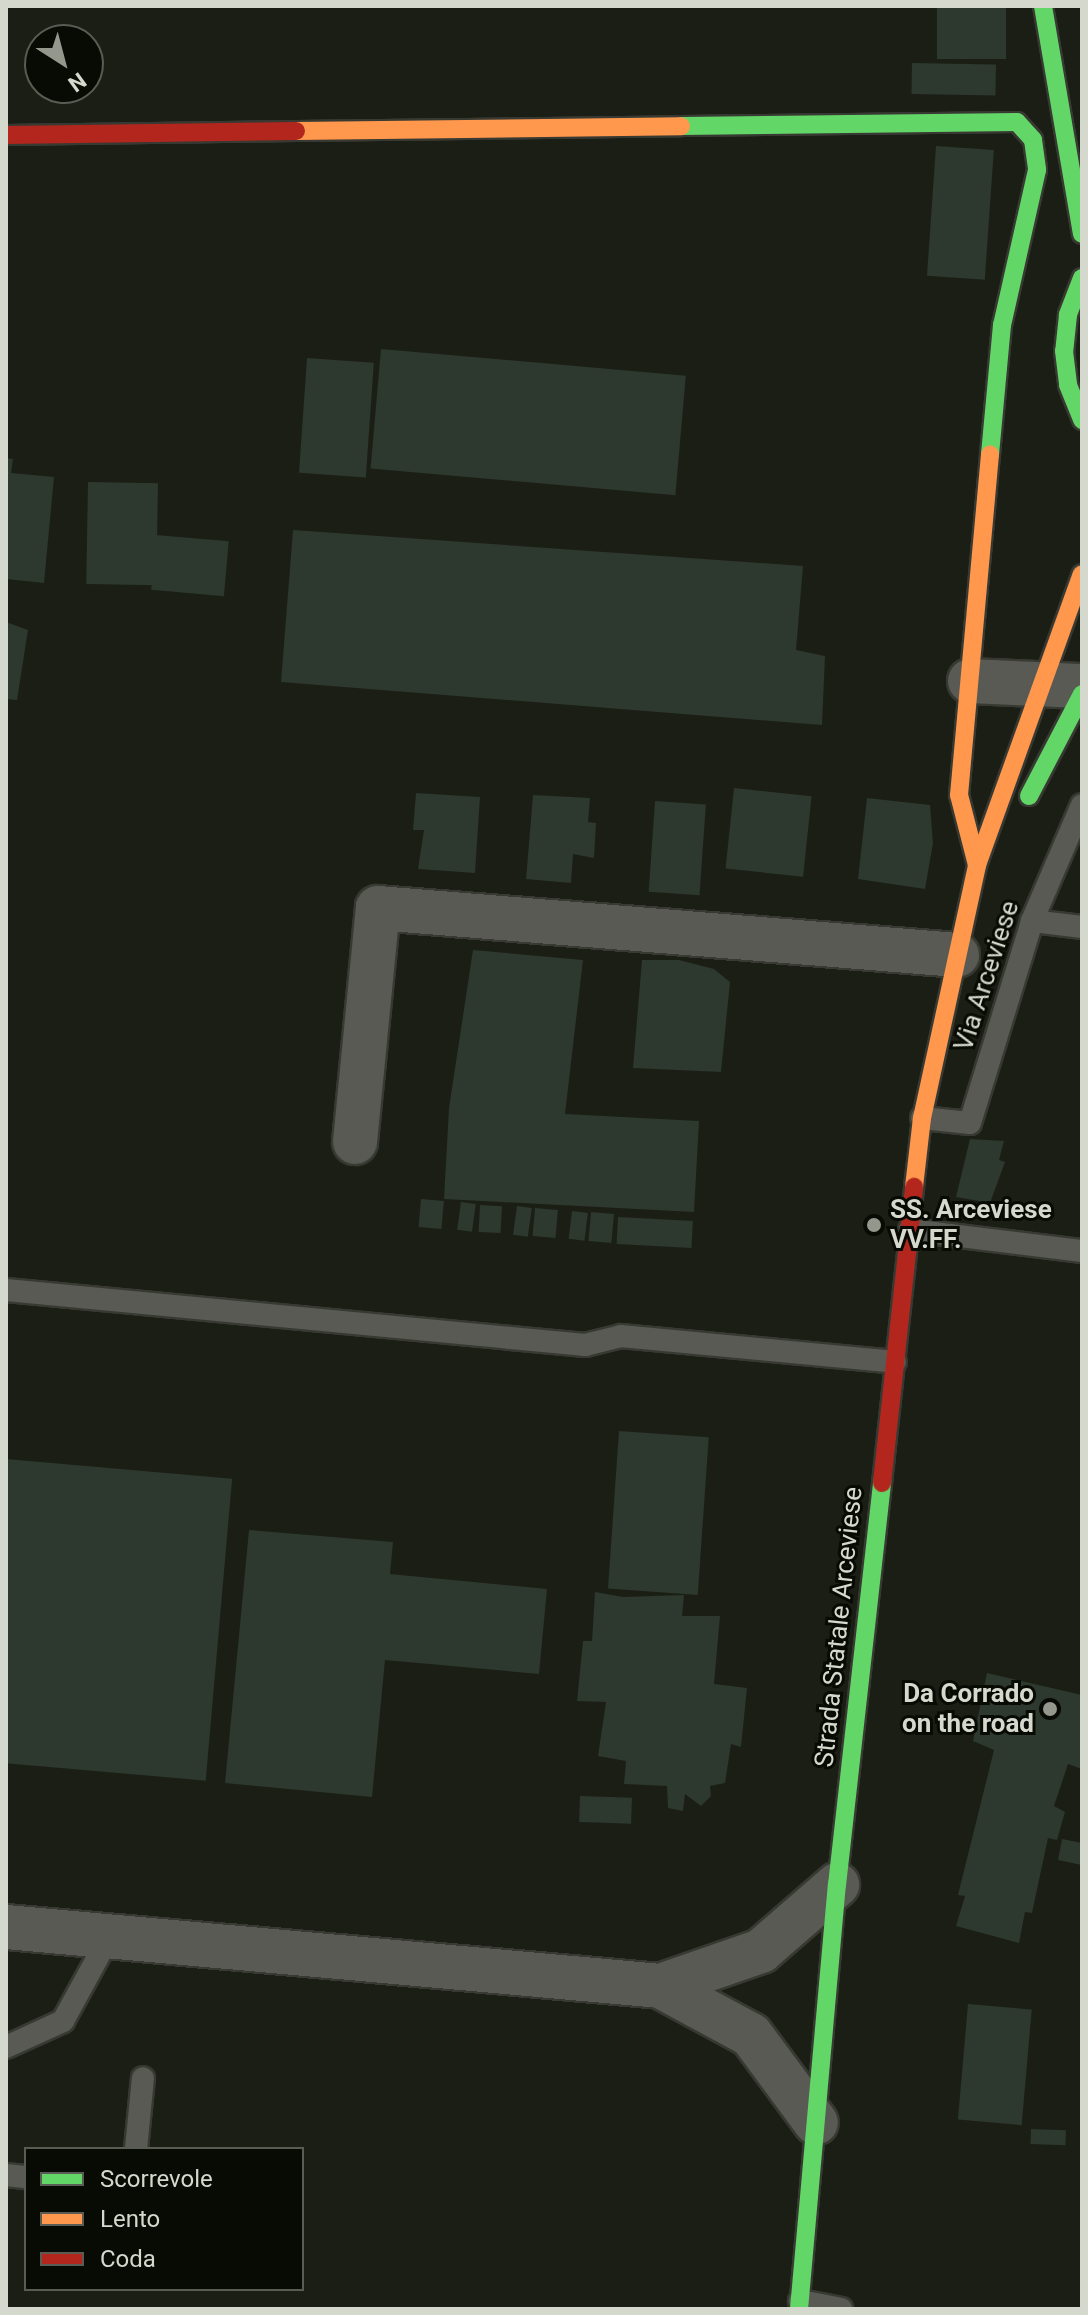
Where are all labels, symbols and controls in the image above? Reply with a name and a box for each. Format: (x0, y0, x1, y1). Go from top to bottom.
north arrow (24, 24, 104, 104)
text: N (64, 68, 91, 97)
street label: Via Arceviese (948, 897, 1026, 1055)
place label: SS. Arceviese VV.FF. (890, 1194, 1052, 1256)
marker: SS. Arceviese VV.FF. (865, 1216, 883, 1234)
street label: Strada Statale Arceviese (809, 1485, 869, 1769)
place label: Da Corrado on the road (902, 1678, 1034, 1740)
marker: Da Corrado on the road (1041, 1700, 1059, 1718)
legend (24, 2147, 304, 2291)
text: Scorrevole (100, 2165, 213, 2193)
text: Lento (100, 2205, 160, 2233)
text: Coda (100, 2245, 156, 2273)

